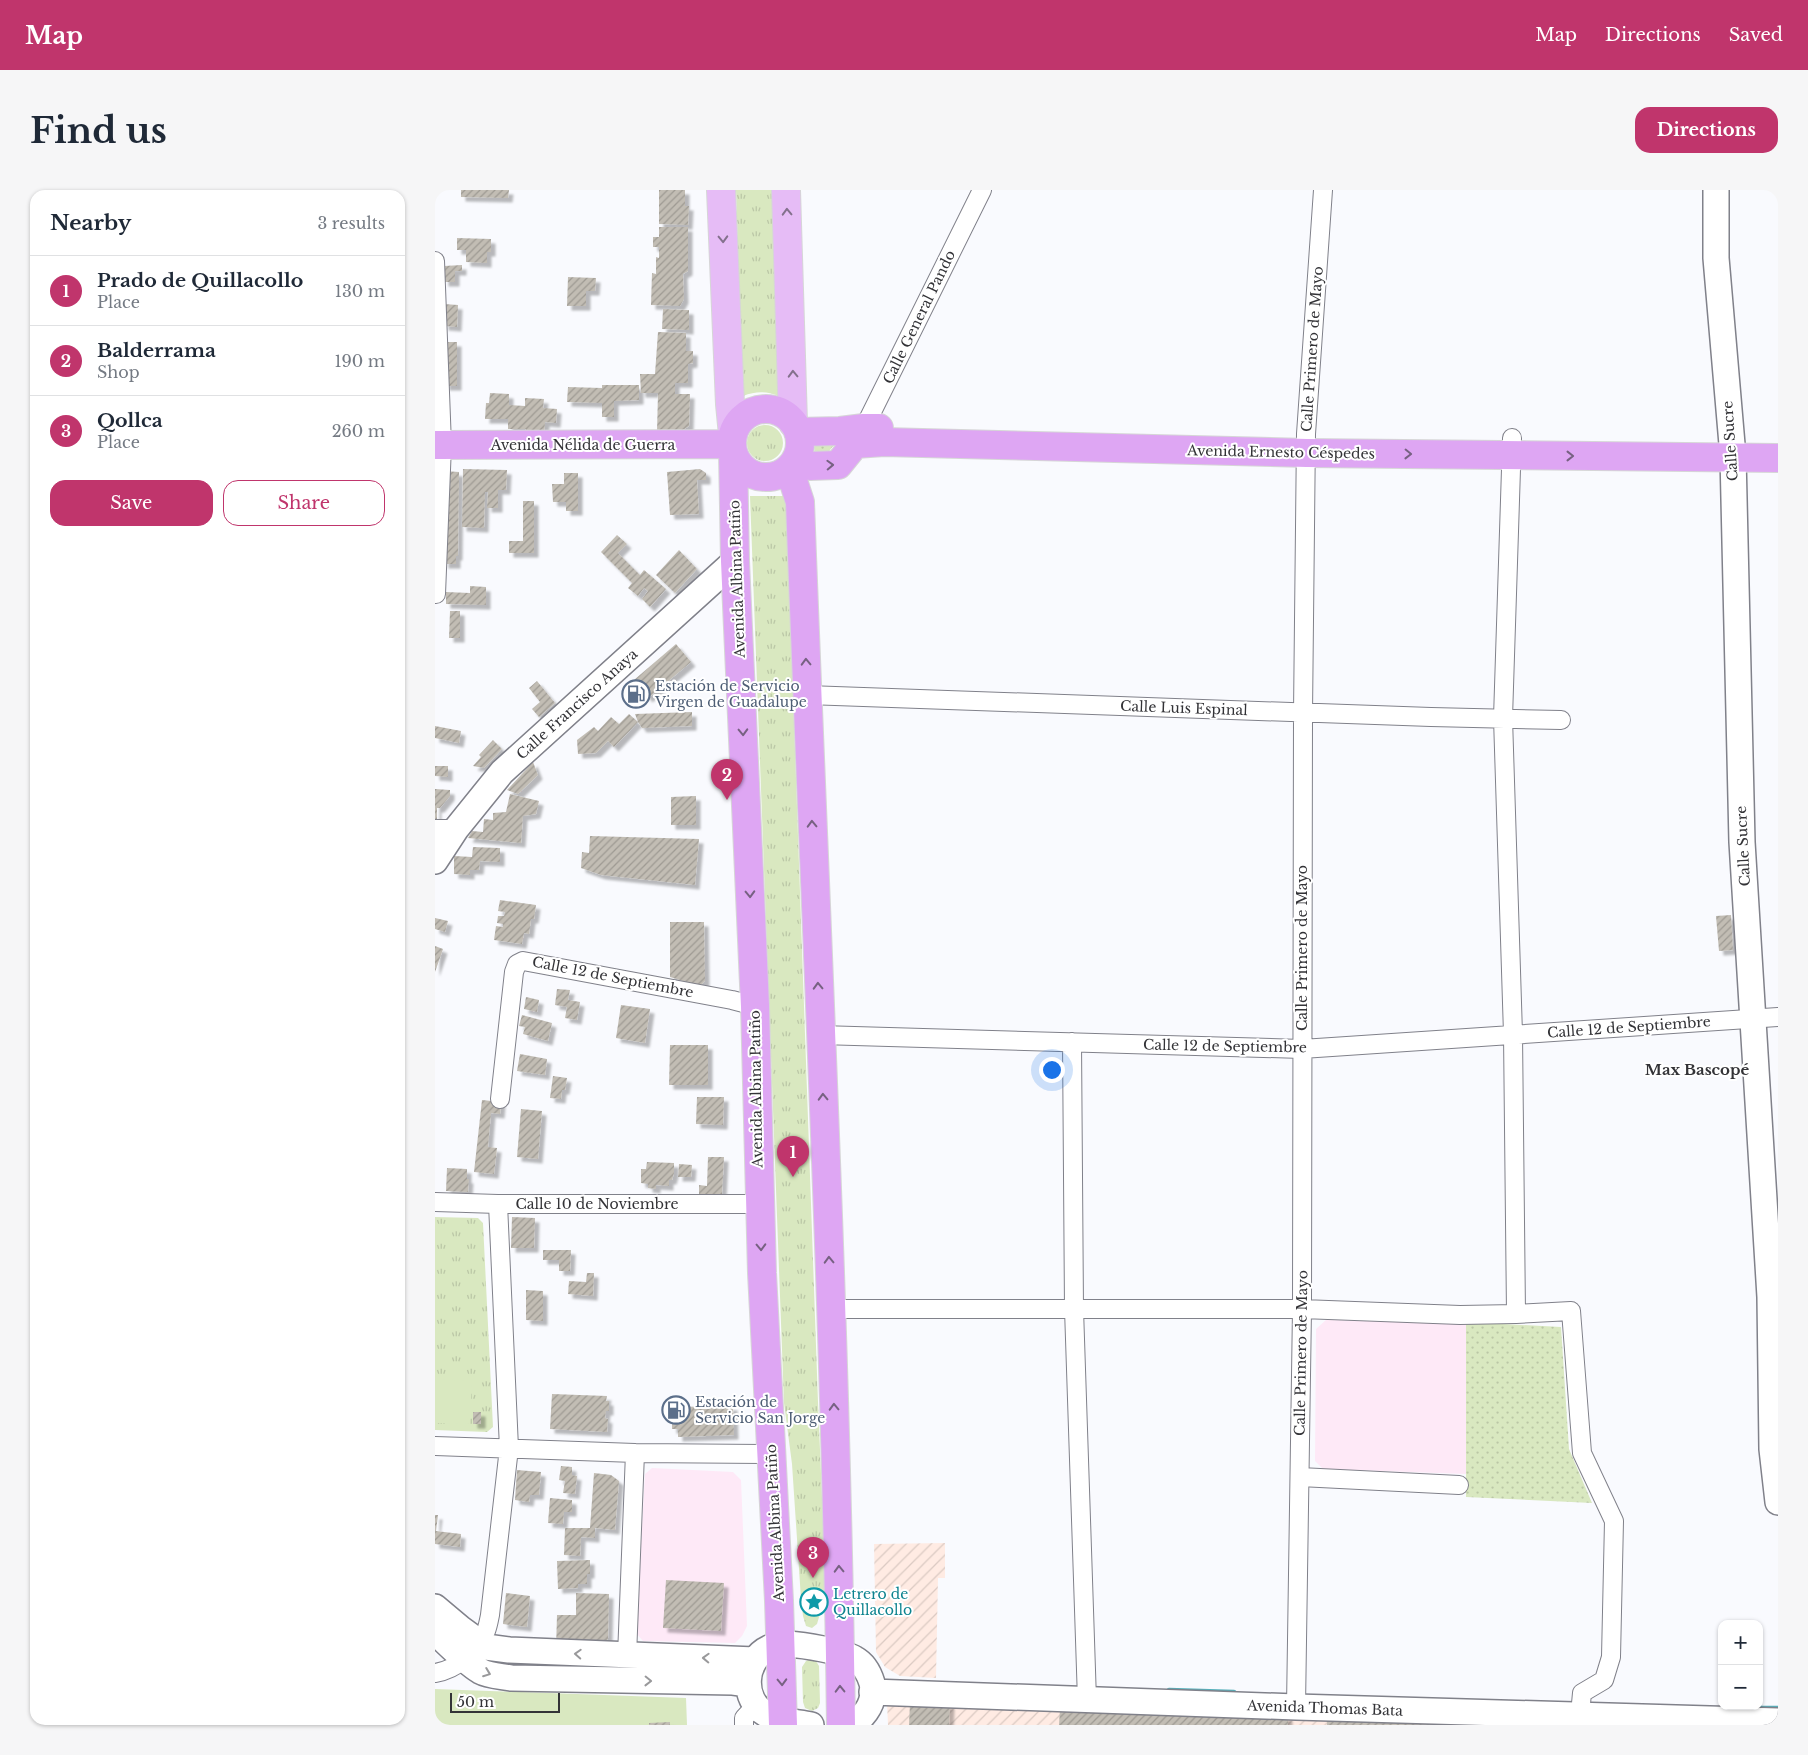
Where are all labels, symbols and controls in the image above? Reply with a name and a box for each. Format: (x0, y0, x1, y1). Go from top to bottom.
text: Map (25, 21, 83, 50)
text: Map (1535, 24, 1577, 46)
text: Directions (1605, 24, 1701, 46)
text: Saved (1729, 24, 1783, 46)
button: Directions (1635, 107, 1778, 153)
text: Find us (30, 109, 167, 152)
one-way arrow (782, 208, 792, 216)
text: Nearby (50, 210, 131, 236)
text: 3 results (317, 213, 385, 233)
one-way arrow (717, 235, 728, 243)
street label: Calle General Pando (879, 247, 959, 387)
street label: Calle Primero de Mayo (1297, 266, 1327, 432)
text: Prado de Quillacollo (97, 269, 303, 292)
text: 1 (63, 281, 69, 301)
text: 130 m (335, 281, 385, 301)
text: Place (97, 292, 140, 312)
text: Balderrama (97, 339, 216, 362)
text: 2 (61, 351, 71, 371)
text: 190 m (334, 351, 385, 371)
text: Shop (97, 362, 140, 382)
one-way arrow (787, 370, 798, 378)
street label: Calle Sucre (1718, 400, 1742, 482)
text: Qollca (97, 409, 163, 432)
text: 3 (61, 421, 71, 441)
text: 260 m (332, 421, 385, 441)
text: Place (97, 432, 140, 452)
street label: Avenida Nélida de Guerra (490, 436, 676, 454)
street label: Avenida Ernesto Céspedes (1186, 441, 1375, 463)
one-way arrow (1404, 449, 1412, 459)
one-way arrow (1566, 451, 1574, 461)
one-way arrow (826, 460, 834, 471)
button: Save (50, 480, 213, 526)
button: Share (223, 480, 385, 526)
street label: Avenida Albina Patiño (725, 500, 749, 659)
street label: Calle Francisco Anaya (513, 645, 641, 763)
one-way arrow (800, 657, 811, 665)
place label: Estación de Servicio Virgen de Guadalupe (654, 677, 807, 711)
fuel station icon: Estación de Servicio Virgen de Guadalupe (621, 679, 651, 709)
street label: Calle Luis Espinal (1120, 697, 1249, 719)
one-way arrow (738, 728, 749, 736)
pin: 2 (711, 759, 743, 800)
street label: Calle Sucre (1732, 805, 1754, 887)
one-way arrow (807, 820, 817, 828)
street label: Calle Primero de Mayo (1293, 865, 1311, 1031)
one-way arrow (745, 891, 755, 899)
street label: Calle 12 de Septiembre (531, 953, 695, 1001)
one-way arrow (813, 982, 824, 990)
street label: Avenida Albina Patiño (746, 1010, 766, 1169)
street label: Calle 12 de Septiembre (1547, 1012, 1711, 1042)
street label: Calle 12 de Septiembre (1143, 1036, 1307, 1056)
your location (1039, 1057, 1065, 1083)
district label: Max Bascopé (1645, 1060, 1749, 1079)
one-way arrow (817, 1093, 828, 1101)
pin: 1 (777, 1136, 809, 1177)
street label: Calle 10 de Noviembre (515, 1195, 679, 1213)
one-way arrow (755, 1243, 766, 1251)
one-way arrow (824, 1256, 834, 1264)
street label: Calle Primero de Mayo (1291, 1270, 1311, 1436)
place label: Estación de Servicio San Jorge (695, 1393, 825, 1427)
fuel station icon: Estación de Servicio San Jorge (661, 1395, 691, 1425)
one-way arrow (829, 1403, 839, 1410)
street label: Avenida Albina Patiño (762, 1444, 788, 1603)
pin: 3 (797, 1537, 829, 1578)
one-way arrow (834, 1565, 844, 1573)
place label: Letrero de Quillacollo (833, 1585, 912, 1619)
place icon: Letrero de Quillacollo (799, 1587, 829, 1617)
map controls (1718, 1620, 1763, 1710)
button: + (1718, 1620, 1763, 1665)
one-way arrow (574, 1648, 582, 1659)
one-way arrow (702, 1653, 710, 1664)
button: − (1718, 1665, 1763, 1710)
one-way arrow (482, 1667, 491, 1677)
one-way arrow (645, 1675, 653, 1686)
one-way arrow (776, 1678, 787, 1686)
one-way arrow (835, 1685, 845, 1692)
scale bar (450, 1690, 560, 1713)
text: 50 m (457, 1693, 494, 1711)
street label: Avenida Thomas Bata (1246, 1696, 1404, 1720)

